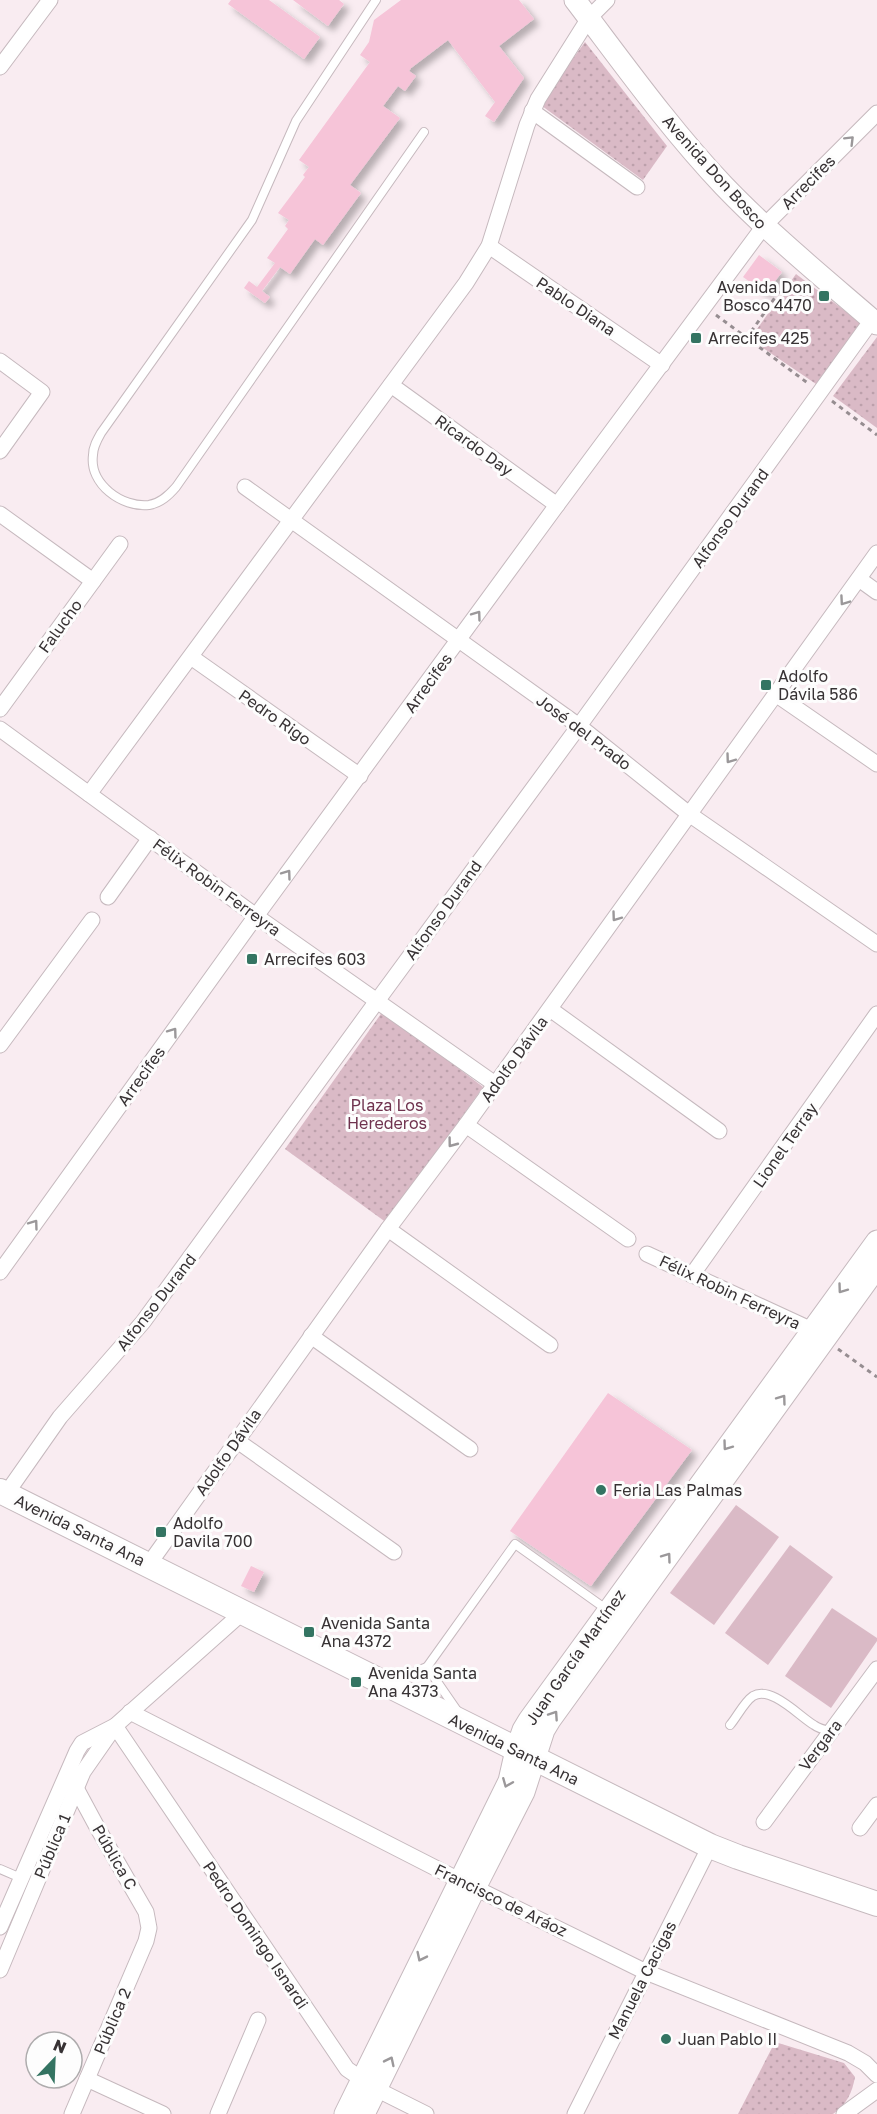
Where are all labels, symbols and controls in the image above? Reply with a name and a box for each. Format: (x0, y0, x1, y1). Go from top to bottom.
street label: Avenida Don Bosco (659, 111, 771, 233)
one-way arrow (842, 137, 853, 148)
street label: Arrecifes (777, 151, 839, 213)
street label: Pablo Diana (533, 272, 619, 340)
place label: Avenida Don Bosco 4470 (717, 277, 812, 315)
marker: Avenida Don Bosco 4470 (817, 289, 831, 303)
place label: Arrecifes 425 (708, 328, 809, 348)
marker: Arrecifes 425 (689, 331, 703, 345)
street label: Ricardo Day (431, 410, 517, 480)
street label: Alfonso Durand (687, 464, 773, 572)
one-way arrow (840, 594, 851, 605)
street label: Falucho (34, 595, 86, 657)
one-way arrow (470, 611, 481, 622)
street label: Arrecifes (400, 649, 456, 717)
place label: Adolfo Dávila 586 (778, 666, 858, 704)
marker: Adolfo Dávila 586 (759, 678, 773, 692)
street label: Pedro Rigo (235, 685, 315, 749)
street label: José del Prado (533, 690, 635, 774)
one-way arrow (726, 752, 737, 763)
street label: Félix Robin Ferreyra (149, 834, 285, 940)
street label: Alfonso Durand (400, 856, 486, 964)
one-way arrow (280, 870, 291, 881)
one-way arrow (612, 911, 623, 922)
place label: Arrecifes 603 (264, 949, 366, 969)
marker: Arrecifes 603 (245, 952, 259, 966)
street label: Adolfo Dávila (476, 1012, 552, 1106)
one-way arrow (165, 1028, 176, 1039)
street label: Arrecifes (113, 1042, 169, 1110)
park label: Plaza Los Herederos (347, 1095, 427, 1133)
street label: Lionel Terray (748, 1099, 822, 1191)
one-way arrow (449, 1137, 460, 1148)
one-way arrow (27, 1220, 38, 1231)
street label: Alfonso Durand (112, 1249, 200, 1355)
street label: Félix Robin Ferreyra (656, 1251, 804, 1333)
one-way arrow (839, 1282, 850, 1293)
one-way arrow (774, 1394, 785, 1405)
street label: Adolfo Dávila (191, 1405, 265, 1499)
one-way arrow (724, 1439, 735, 1450)
place label: Feria Las Palmas (613, 1480, 742, 1500)
marker: Feria Las Palmas (594, 1483, 608, 1497)
street label: Avenida Santa Ana (11, 1490, 149, 1570)
place label: Adolfo Davila 700 (173, 1513, 253, 1551)
marker: Adolfo Davila 700 (154, 1525, 168, 1539)
one-way arrow (660, 1552, 671, 1563)
street label: Juan García Martínez (521, 1585, 629, 1729)
place label: Avenida Santa Ana 4372 (321, 1613, 430, 1651)
marker: Avenida Santa Ana 4372 (302, 1625, 316, 1639)
place label: Avenida Santa Ana 4373 (368, 1663, 477, 1701)
marker: Avenida Santa Ana 4373 (349, 1675, 363, 1689)
street label: Avenida Santa Ana (445, 1709, 583, 1789)
one-way arrow (547, 1711, 558, 1722)
street label: Vergara (794, 1715, 846, 1775)
one-way arrow (502, 1776, 514, 1787)
street label: Pública 1 (29, 1810, 75, 1882)
street label: Pública C (88, 1821, 142, 1893)
street label: Pedro Domingo Isnardi (199, 1857, 313, 2013)
street label: Francisco de Aráoz (431, 1859, 571, 1941)
street label: Manuela Cacigas (604, 1918, 680, 2042)
one-way arrow (417, 1951, 429, 1962)
street label: Pública 2 (89, 1985, 135, 2057)
place label: Juan Pablo II (678, 2029, 777, 2049)
north arrow (24, 2030, 84, 2090)
marker: Juan Pablo II (659, 2032, 673, 2046)
text: N (50, 2035, 69, 2058)
one-way arrow (382, 2057, 394, 2068)

